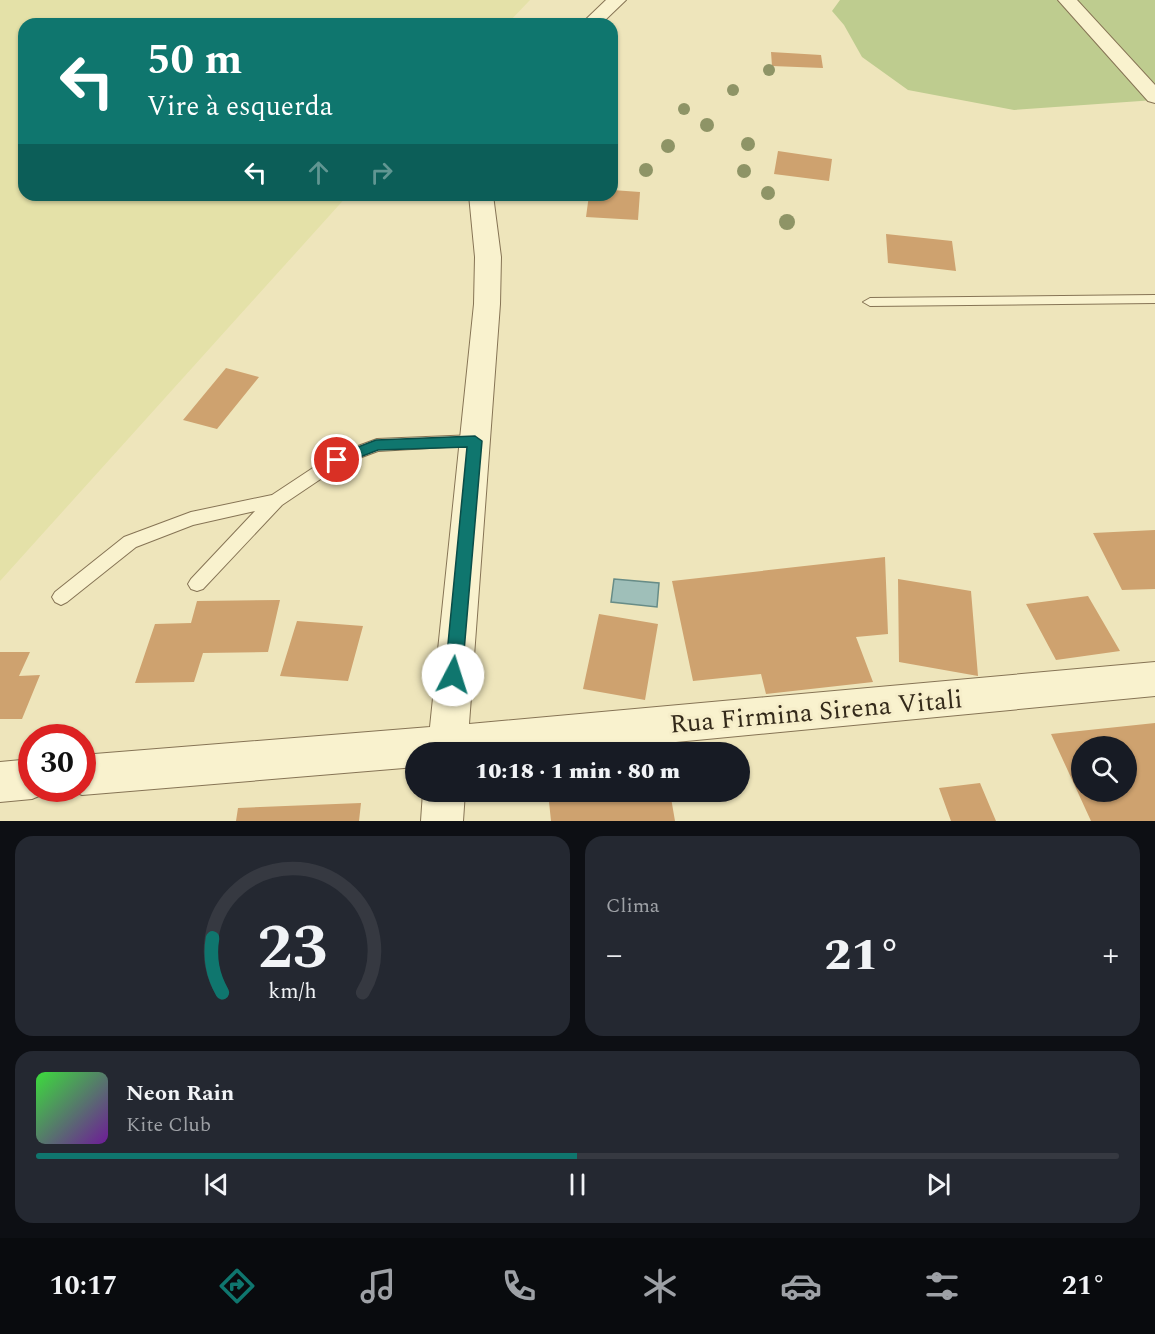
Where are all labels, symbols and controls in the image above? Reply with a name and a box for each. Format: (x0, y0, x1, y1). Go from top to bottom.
text: 50 m (147, 29, 242, 92)
icon: left (48, 42, 126, 120)
text: Vire à esquerda (147, 86, 333, 128)
icon: left (239, 156, 272, 189)
icon: ahead (302, 156, 335, 189)
icon: right (365, 156, 398, 189)
pin (311, 434, 362, 485)
icon: arrive (320, 443, 353, 476)
position arrow (421, 643, 485, 707)
street label: Rua Firmina Sirena Vitali (668, 679, 964, 745)
speed limit sign: 30 (18, 724, 96, 802)
map controls (1071, 736, 1137, 802)
button: search (1071, 736, 1137, 802)
text: 10:18 · 1 min · 80 m (475, 755, 680, 788)
text: Clima (606, 891, 660, 921)
text: 23 (257, 901, 328, 996)
text: 21° (824, 921, 901, 990)
text: − (606, 930, 623, 980)
text: + (1102, 930, 1119, 980)
text: km/h (268, 975, 317, 1008)
text: Neon Rain (126, 1077, 234, 1110)
text: Kite Club (126, 1110, 211, 1140)
icon: previous (200, 1168, 233, 1201)
icon: pause (561, 1168, 594, 1201)
icon: next (922, 1168, 955, 1201)
text: 10:17 (49, 1265, 117, 1307)
icon: directions (216, 1265, 258, 1307)
icon: music (357, 1265, 399, 1307)
icon: phone (498, 1265, 540, 1307)
icon: climate (639, 1265, 681, 1307)
icon: car (780, 1265, 822, 1307)
icon: filters (921, 1265, 963, 1307)
text: 21° (1062, 1265, 1106, 1307)

